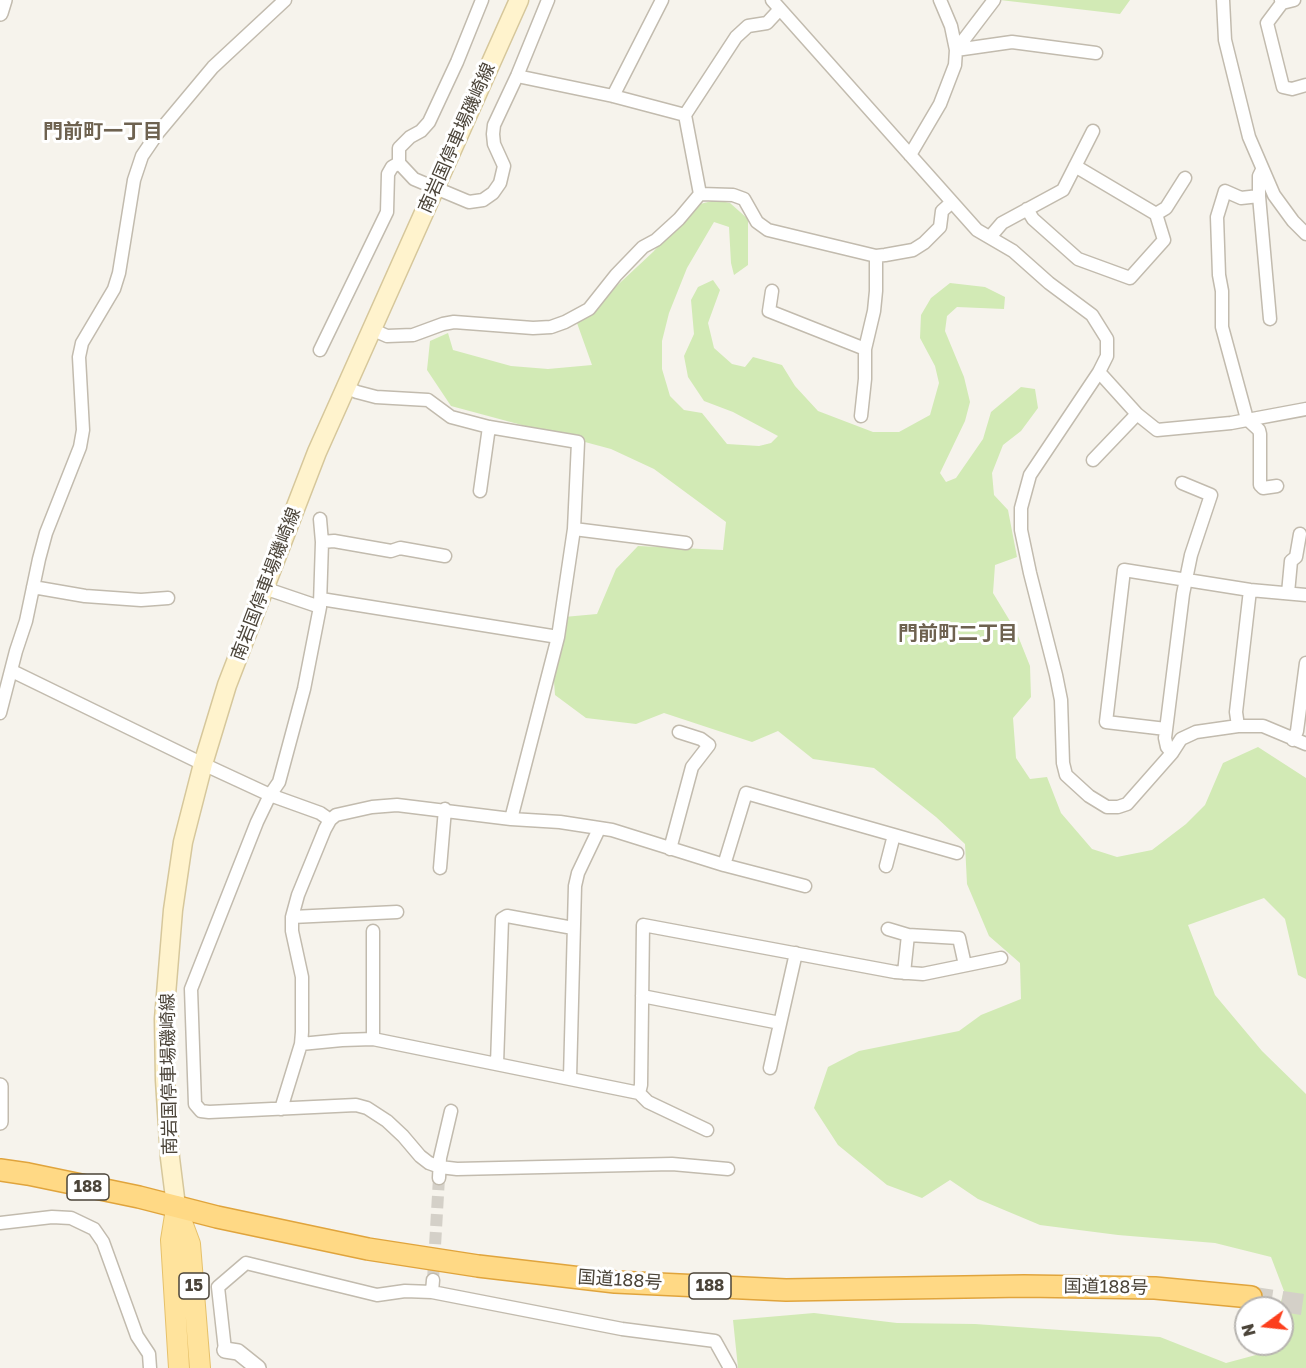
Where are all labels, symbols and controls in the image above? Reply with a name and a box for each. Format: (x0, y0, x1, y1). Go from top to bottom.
street label: 南岩国停車場磯崎線 (414, 60, 500, 216)
district label: 門前町一丁目 (43, 120, 163, 144)
street label: 南岩国停車場磯崎線 (227, 505, 305, 663)
district label: 門前町二丁目 (898, 622, 1018, 646)
street label: 南岩国停車場磯崎線 (157, 993, 181, 1155)
road number: 188 (67, 1174, 109, 1200)
street label: 国道188号 (577, 1266, 663, 1294)
road number: 15 (179, 1273, 209, 1299)
road number: 188 (689, 1273, 731, 1299)
street label: 国道188号 (1063, 1275, 1149, 1299)
north arrow (1234, 1296, 1294, 1356)
text: N (1237, 1322, 1260, 1339)

